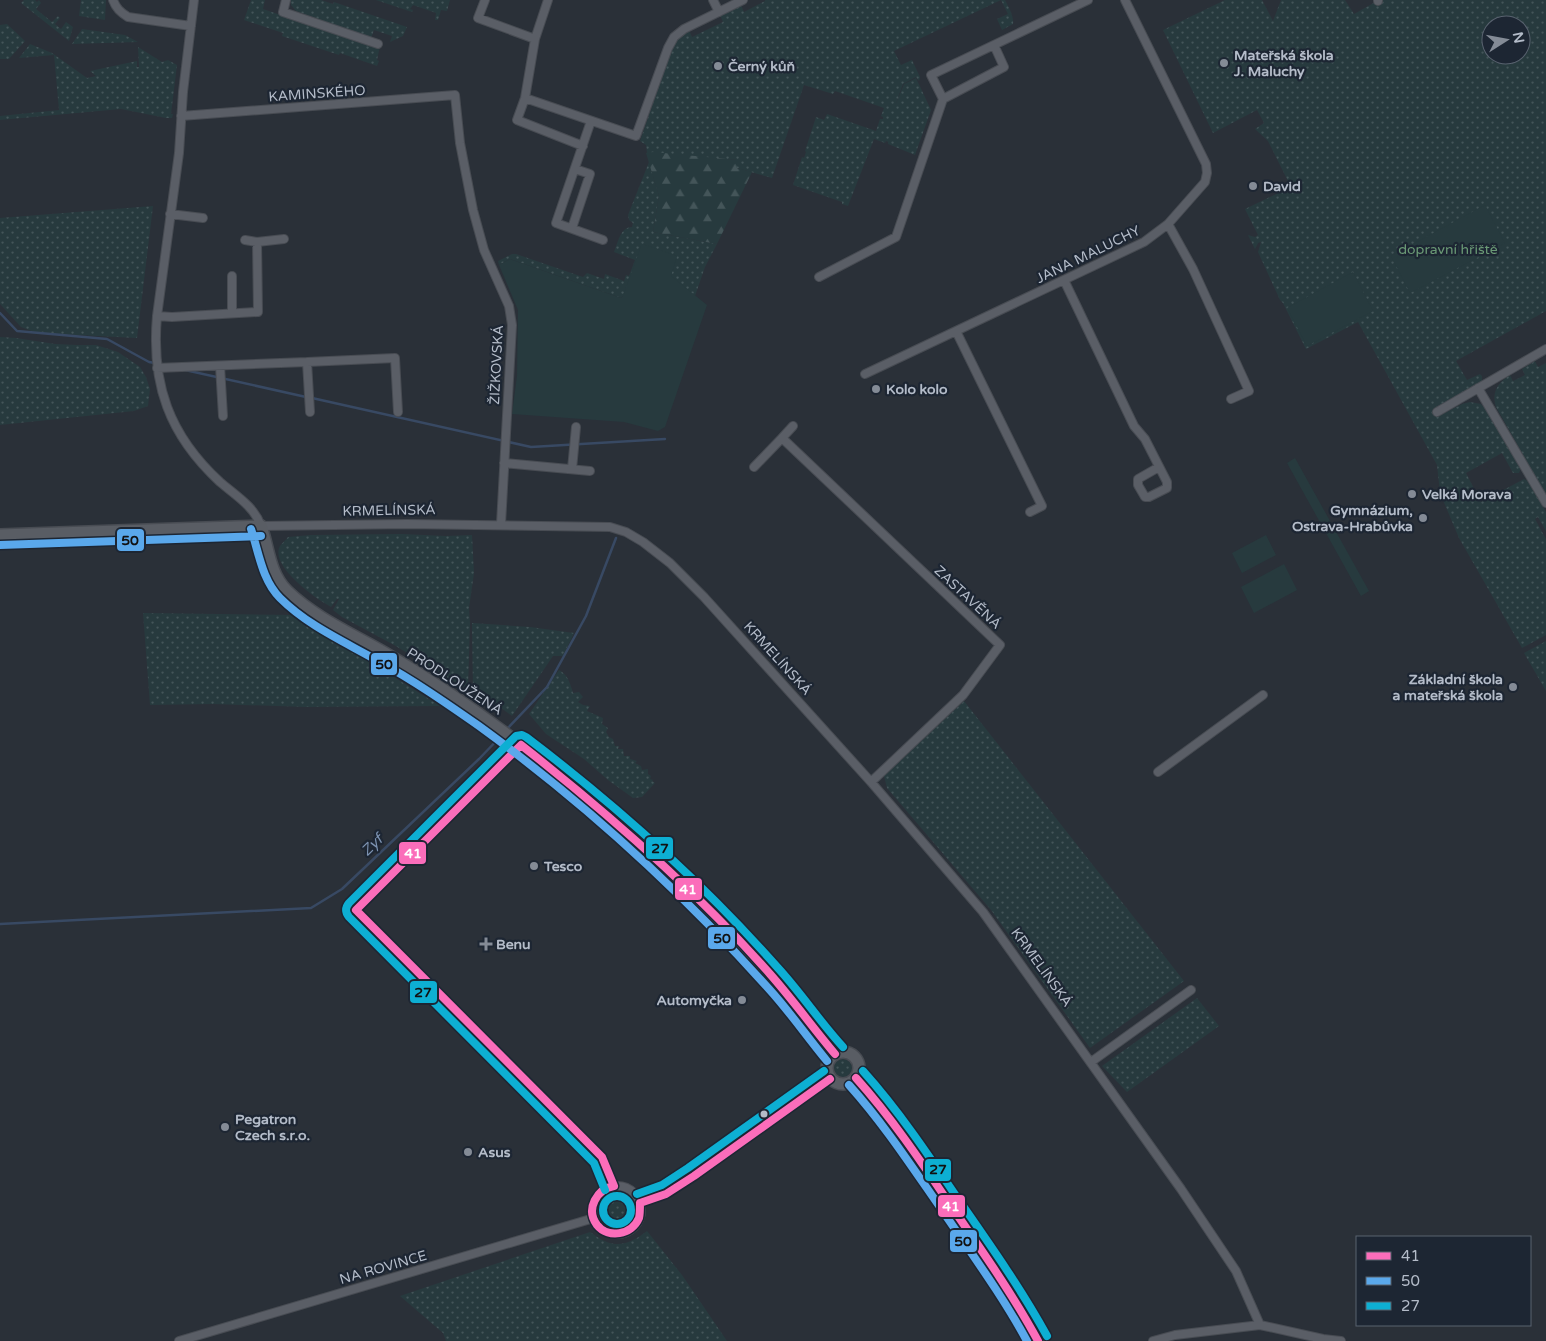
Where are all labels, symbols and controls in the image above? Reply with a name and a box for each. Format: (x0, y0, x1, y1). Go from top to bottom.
north arrow (1481, 15, 1531, 65)
text: N (1509, 30, 1528, 45)
place label: Mateřská škola J. Maluchy (1233, 47, 1334, 80)
marker: Mateřská škola J. Maluchy (1218, 57, 1230, 69)
place label: Černý kůň (728, 58, 795, 75)
marker: Černý kůň (712, 60, 724, 72)
street label: KAMINSKÉHO (268, 82, 366, 105)
place label: David (1263, 178, 1301, 195)
marker: David (1247, 180, 1259, 192)
street label: JANA MALUCHY (1033, 222, 1143, 287)
park label: dopravní hřiště (1398, 241, 1498, 258)
street label: ŽIŽKOVSKÁ (486, 325, 507, 405)
place label: Kolo kolo (886, 381, 948, 398)
marker: Kolo kolo (870, 383, 882, 395)
place label: Velká Morava (1422, 486, 1512, 503)
marker: Velká Morava (1406, 488, 1418, 500)
street label: KRMELÍNSKÁ (342, 501, 436, 520)
place label: Gymnázium, Ostrava-Hrabůvka (1292, 502, 1413, 535)
marker: Gymnázium, Ostrava-Hrabůvka (1417, 512, 1429, 524)
line badge: 50 (116, 528, 145, 552)
text: 50 (121, 532, 139, 549)
street label: ZASTAVĚNÁ (931, 562, 1005, 633)
street label: KRMELÍNSKÁ (740, 618, 815, 699)
street label: PRODLOUŽENÁ (404, 644, 506, 719)
line badge: 50 (370, 652, 398, 676)
text: 50 (375, 656, 393, 673)
place label: Základní škola a mateřská škola (1393, 671, 1503, 704)
marker: Základní škola a mateřská škola (1507, 681, 1519, 693)
water label: Zyf (357, 828, 389, 860)
line badge: 27 (645, 836, 674, 860)
text: 27 (651, 840, 669, 857)
line badge: 41 (398, 841, 427, 865)
text: 41 (404, 845, 422, 862)
place label: Tesco (543, 858, 583, 875)
marker: Tesco (528, 860, 540, 872)
line badge: 41 (674, 877, 703, 901)
text: 41 (679, 881, 697, 898)
street label: KRMELÍNSKÁ (1007, 925, 1076, 1010)
line badge: 50 (707, 926, 736, 950)
text: 50 (713, 930, 731, 947)
place label: Benu (496, 936, 531, 953)
marker: Benu (480, 938, 492, 950)
line badge: 27 (409, 980, 438, 1004)
text: 27 (414, 984, 432, 1001)
place label: Automyčka (656, 992, 732, 1009)
marker: Automyčka (736, 994, 748, 1006)
unlabelled marker (759, 1109, 769, 1119)
place label: Pegatron Czech s.r.o. (235, 1111, 310, 1144)
marker: Pegatron Czech s.r.o. (219, 1121, 231, 1133)
place label: Asus (478, 1144, 511, 1161)
marker: Asus (462, 1146, 474, 1158)
line badge: 27 (924, 1158, 952, 1182)
text: 27 (929, 1161, 947, 1178)
line badge: 41 (937, 1194, 966, 1218)
text: 41 (942, 1198, 960, 1215)
line badge: 50 (949, 1229, 978, 1253)
text: 50 (954, 1233, 972, 1250)
legend (1356, 1236, 1531, 1326)
street label: NA ROVINCE (338, 1247, 429, 1288)
text: 41 (1401, 1247, 1420, 1265)
text: 50 (1401, 1272, 1420, 1290)
text: 27 (1401, 1297, 1420, 1315)

